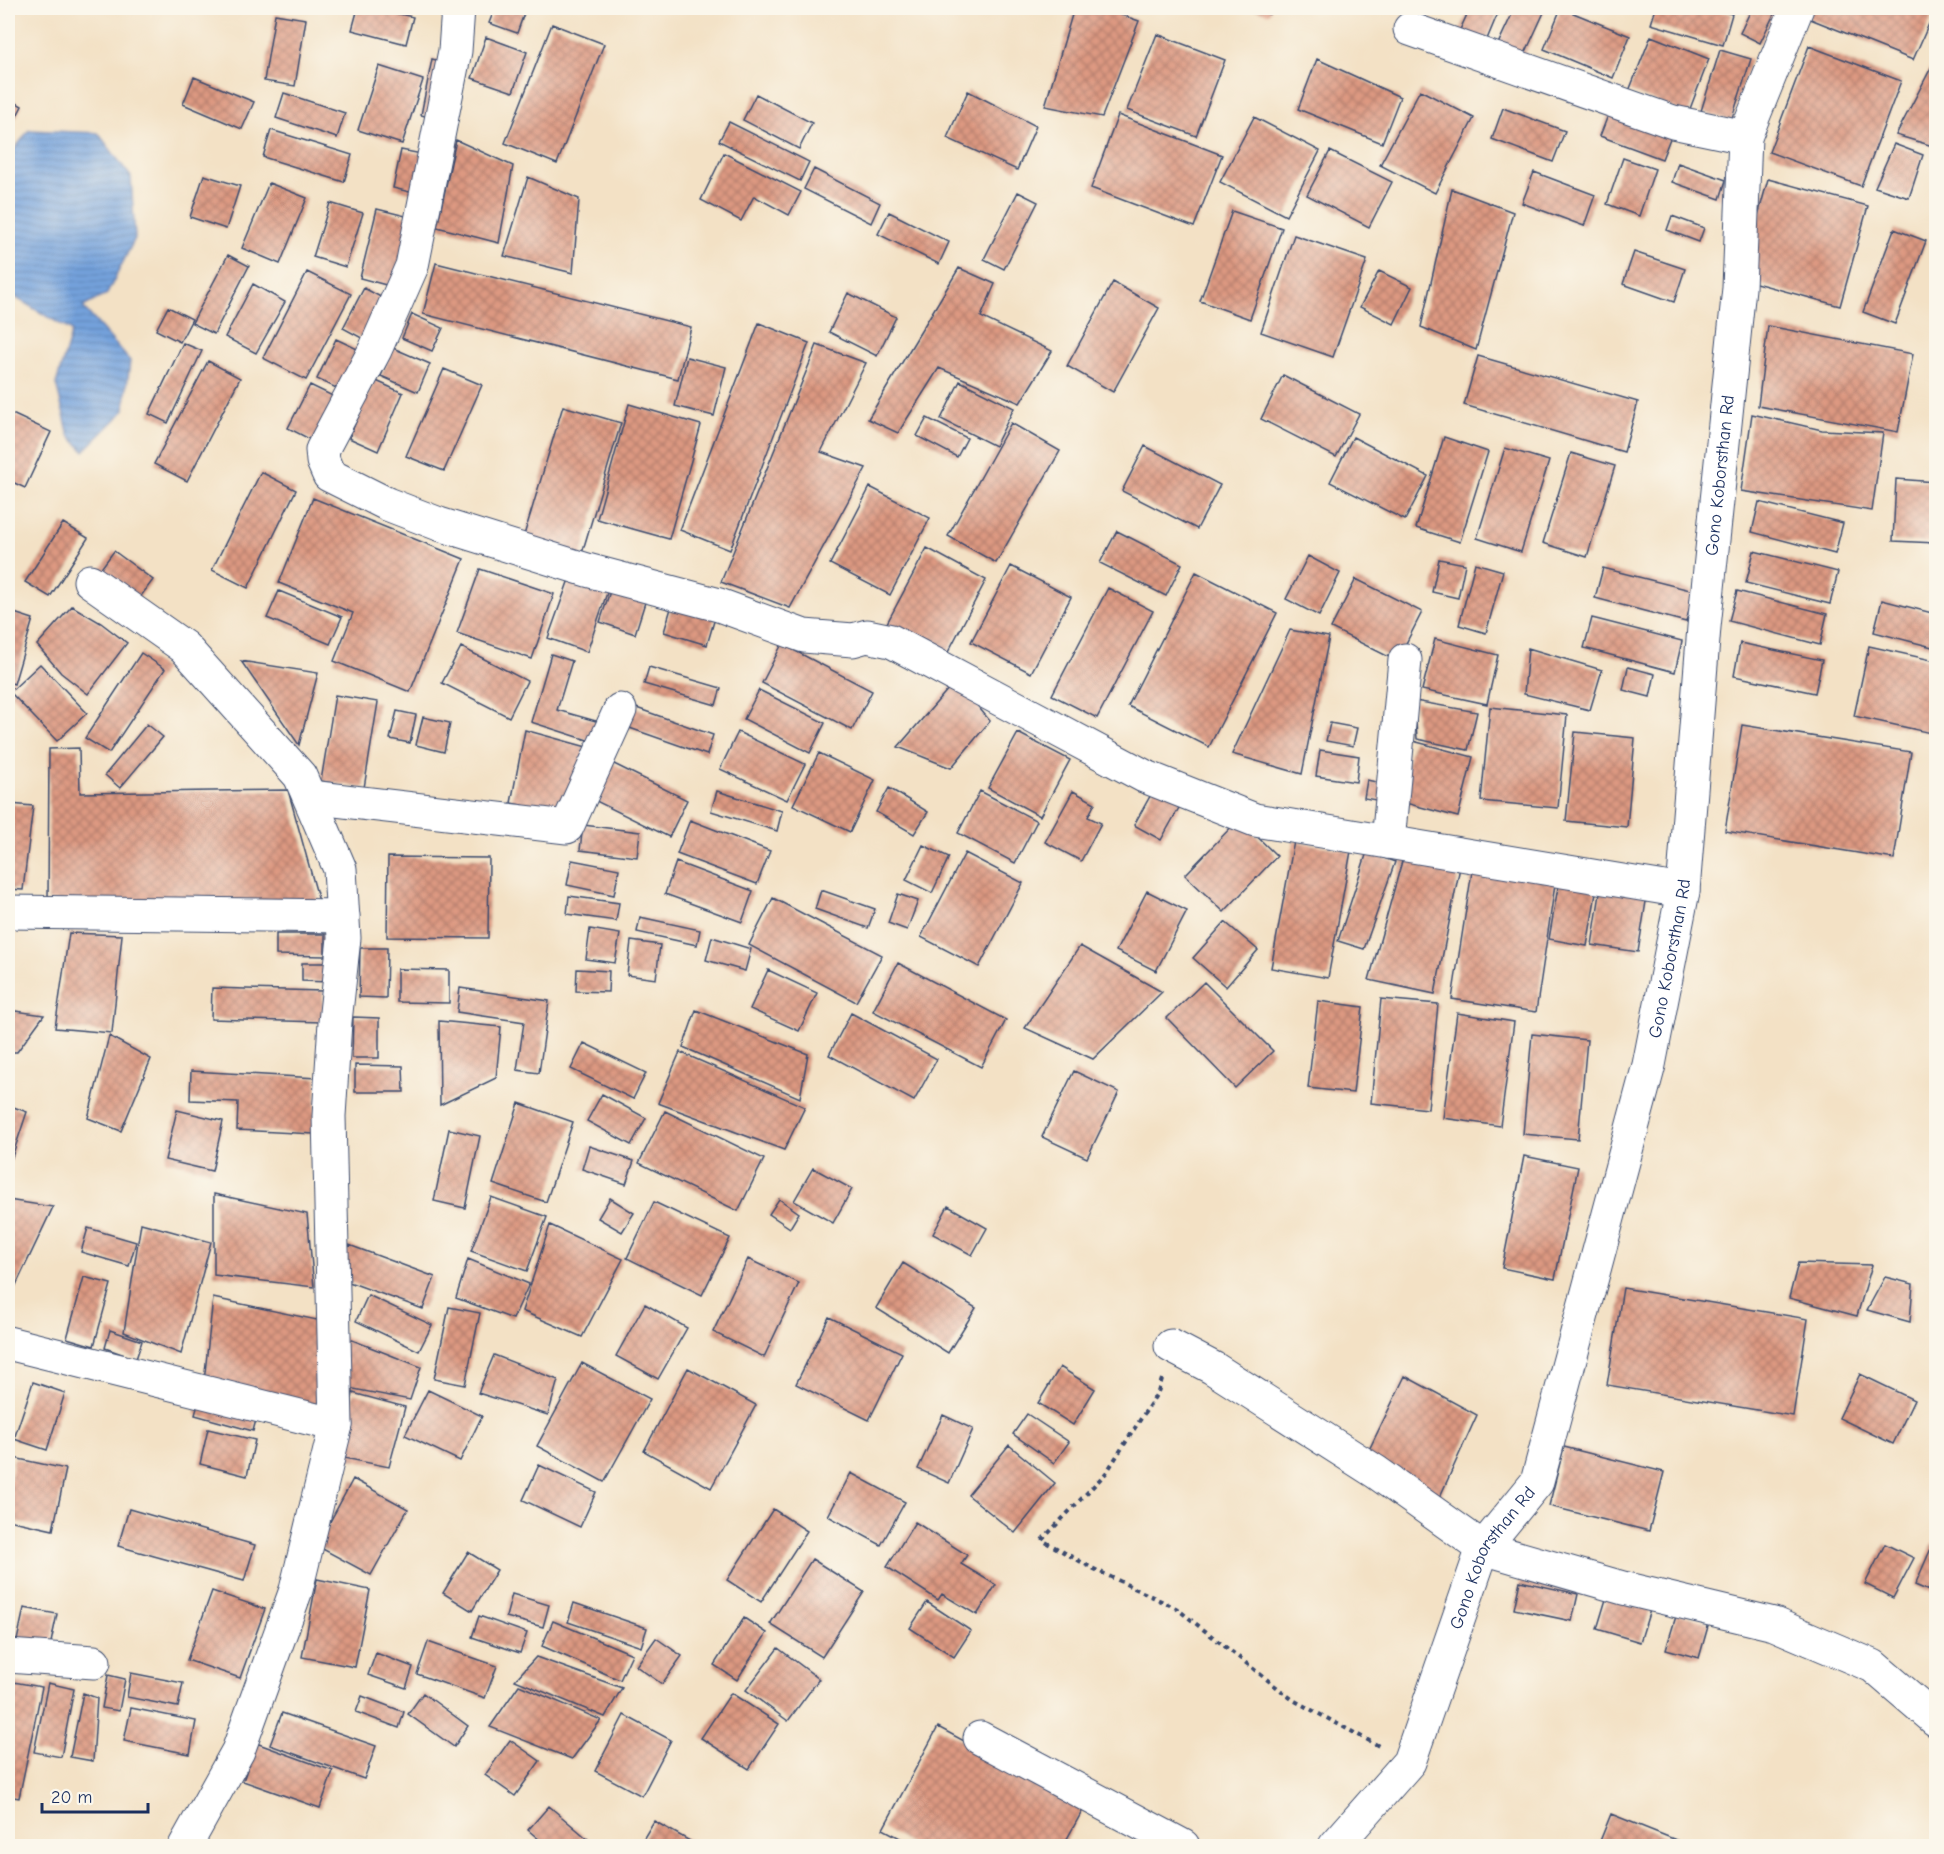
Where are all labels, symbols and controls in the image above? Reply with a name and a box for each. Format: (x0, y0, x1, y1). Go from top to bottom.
street label: Gono Koborsthan Rd (1701, 394, 1739, 557)
street label: Gono Koborsthan Rd (1645, 878, 1695, 1040)
street label: Gono Koborsthan Rd (1446, 1483, 1540, 1632)
scale bar (42, 1776, 148, 1814)
text: 20 m (51, 1787, 92, 1808)

